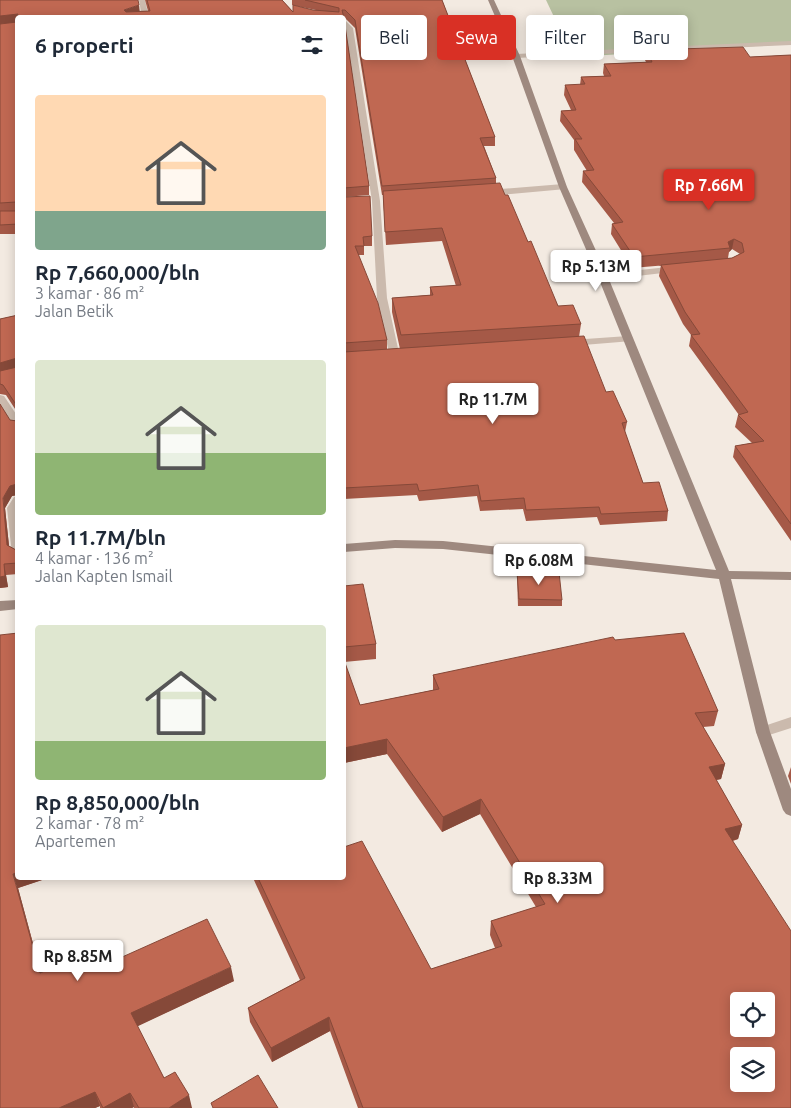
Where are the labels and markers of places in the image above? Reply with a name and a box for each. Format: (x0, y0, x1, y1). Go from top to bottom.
pin: Rp 7.66M (657, 168, 761, 211)
pin: Rp 5.13M (544, 250, 648, 292)
pin: Rp 11.7M (441, 382, 545, 425)
pin: Rp 6.08M (487, 544, 591, 586)
pin: Rp 8.33M (506, 862, 610, 904)
pin: Rp 8.85M (26, 940, 130, 982)

